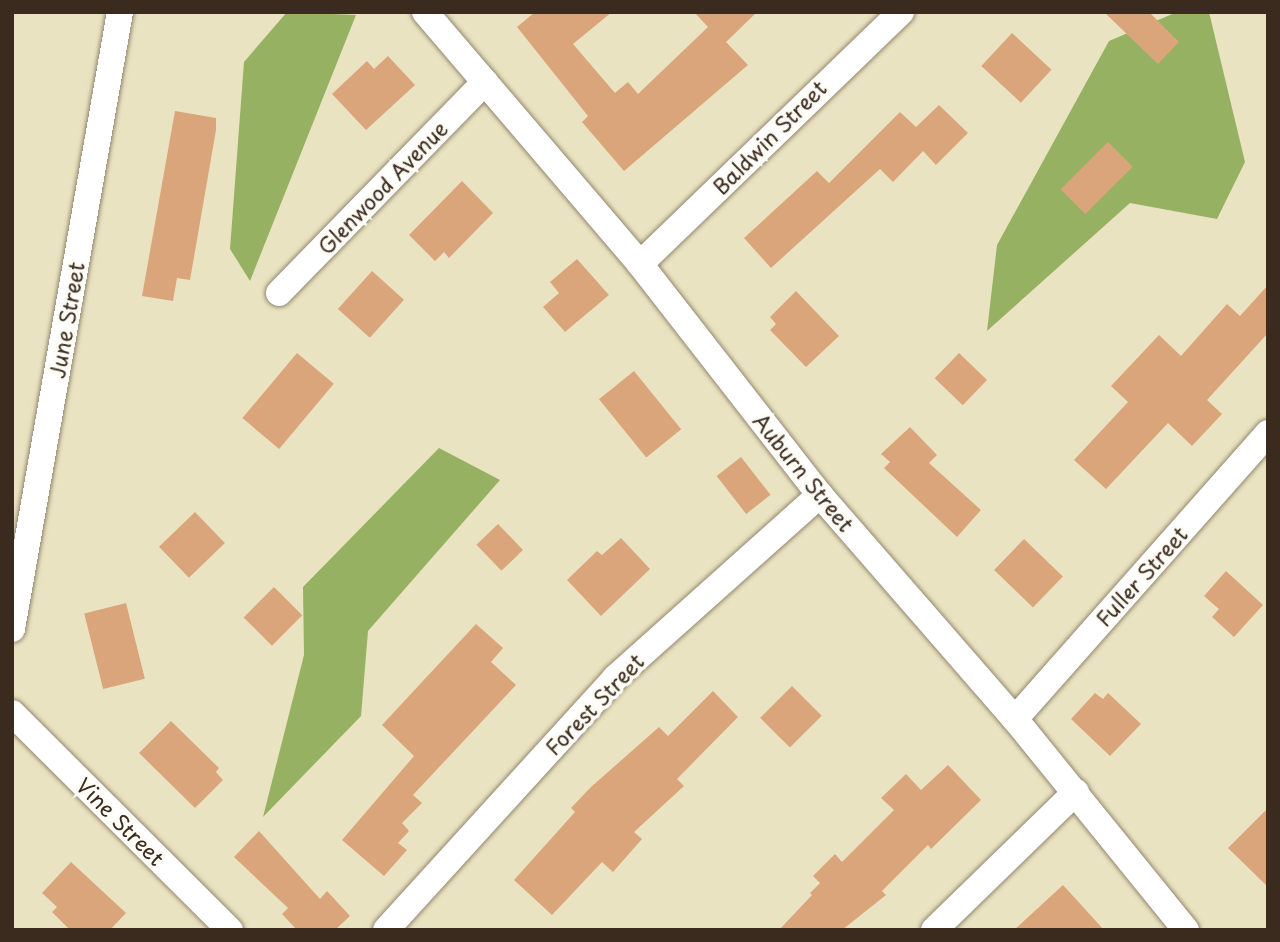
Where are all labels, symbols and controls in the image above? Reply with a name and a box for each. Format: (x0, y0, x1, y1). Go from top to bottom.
street label: Baldwin Street (707, 75, 831, 199)
street label: Glenwood Avenue (312, 115, 452, 259)
street label: June Street (43, 260, 89, 380)
street label: Auburn Street (749, 408, 859, 536)
street label: Fuller Street (1089, 520, 1193, 632)
street label: Forest Street (539, 648, 649, 760)
street label: Vine Street (72, 772, 170, 870)

